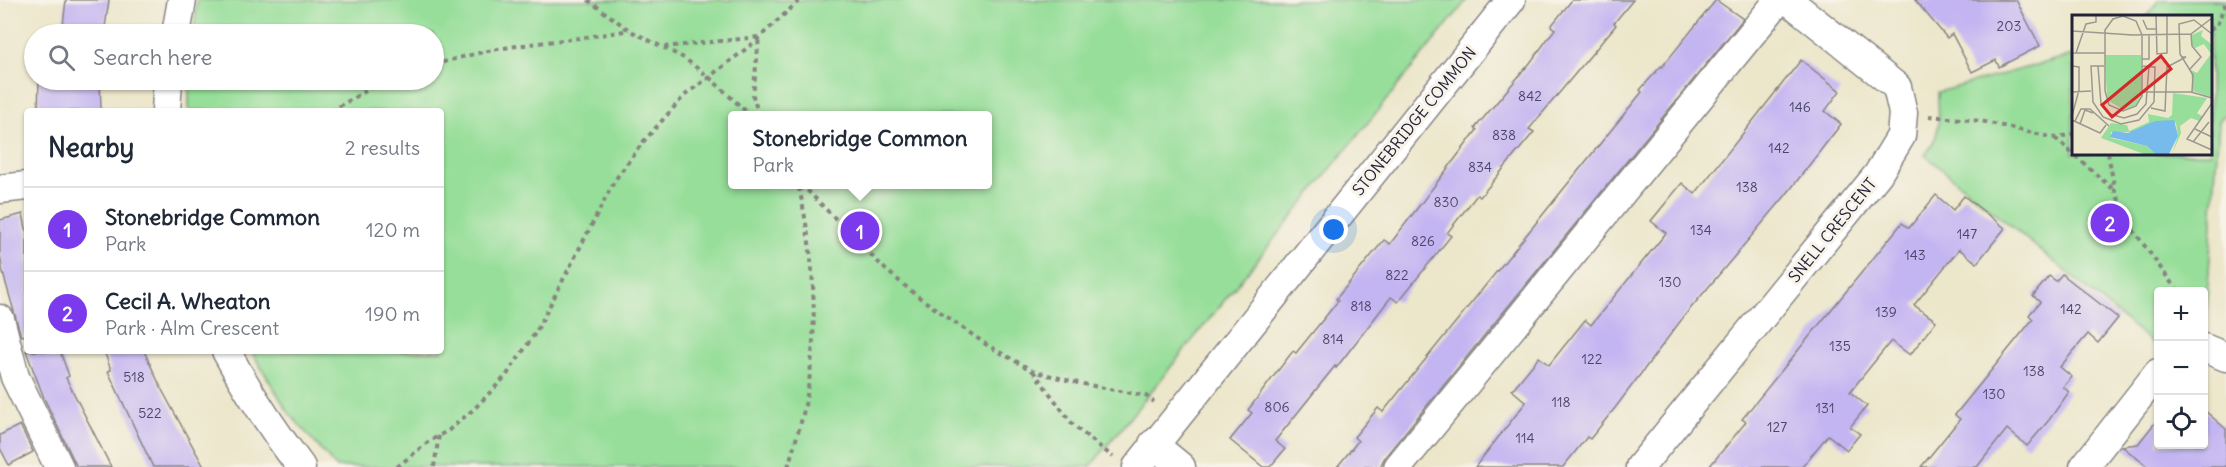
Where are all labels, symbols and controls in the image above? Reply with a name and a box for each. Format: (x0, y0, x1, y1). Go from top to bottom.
inset map (2072, 15, 2211, 154)
house number: 203 (1997, 17, 2021, 35)
search box (24, 24, 444, 90)
icon: search (45, 41, 78, 74)
text: Search here (93, 43, 212, 71)
street label: STONEBRIDGE COMMON (1348, 43, 1480, 199)
house number: 842 (1518, 87, 1542, 105)
house number: 146 (1789, 98, 1811, 116)
popup (728, 111, 992, 189)
text: Stonebridge Common (753, 124, 967, 152)
house number: 838 (1492, 126, 1516, 144)
text: Nearby (48, 131, 134, 164)
text: 2 results (345, 135, 420, 160)
house number: 142 (1768, 139, 1790, 157)
text: Park (753, 152, 794, 177)
house number: 834 (1468, 158, 1492, 176)
street label: SNELL CRESCENT (1784, 174, 1880, 286)
house number: 138 (1736, 178, 1758, 196)
house number: 830 (1433, 193, 1459, 211)
pin: 2 (2090, 200, 2130, 246)
text: Stonebridge Common (105, 203, 320, 231)
pin: 1 (840, 208, 880, 254)
your location (1319, 215, 1348, 244)
text: 1 (64, 217, 71, 242)
text: 120 m (366, 217, 420, 242)
house number: 134 (1690, 221, 1712, 239)
house number: 147 (1957, 225, 1977, 243)
text: Park (105, 231, 146, 256)
house number: 826 (1411, 232, 1435, 250)
house number: 143 (1904, 246, 1926, 264)
house number: 822 (1385, 266, 1409, 284)
house number: 130 (1659, 273, 1681, 291)
text: Cecil A. Wheaton (105, 287, 271, 315)
map controls (2154, 287, 2208, 449)
button: + (2154, 287, 2208, 341)
house number: 818 (1350, 297, 1372, 315)
house number: 142 (2060, 300, 2082, 318)
text: 2 (62, 301, 73, 326)
text: 190 m (365, 301, 420, 326)
house number: 139 (1875, 303, 1897, 321)
text: Park · Alm Crescent (105, 315, 279, 340)
house number: 814 (1322, 330, 1344, 348)
house number: 135 (1829, 337, 1851, 355)
button: − (2154, 341, 2208, 395)
house number: 122 (1582, 350, 1603, 368)
house number: 138 (2023, 362, 2045, 380)
house number: 518 (123, 368, 145, 386)
house number: 130 (1983, 385, 2005, 403)
house number: 118 (1551, 393, 1571, 411)
button: locate (2154, 395, 2208, 449)
house number: 806 (1264, 398, 1290, 416)
house number: 131 (1816, 399, 1834, 417)
house number: 522 (138, 404, 162, 422)
house number: 127 (1767, 418, 1787, 436)
house number: 114 (1515, 429, 1535, 447)

